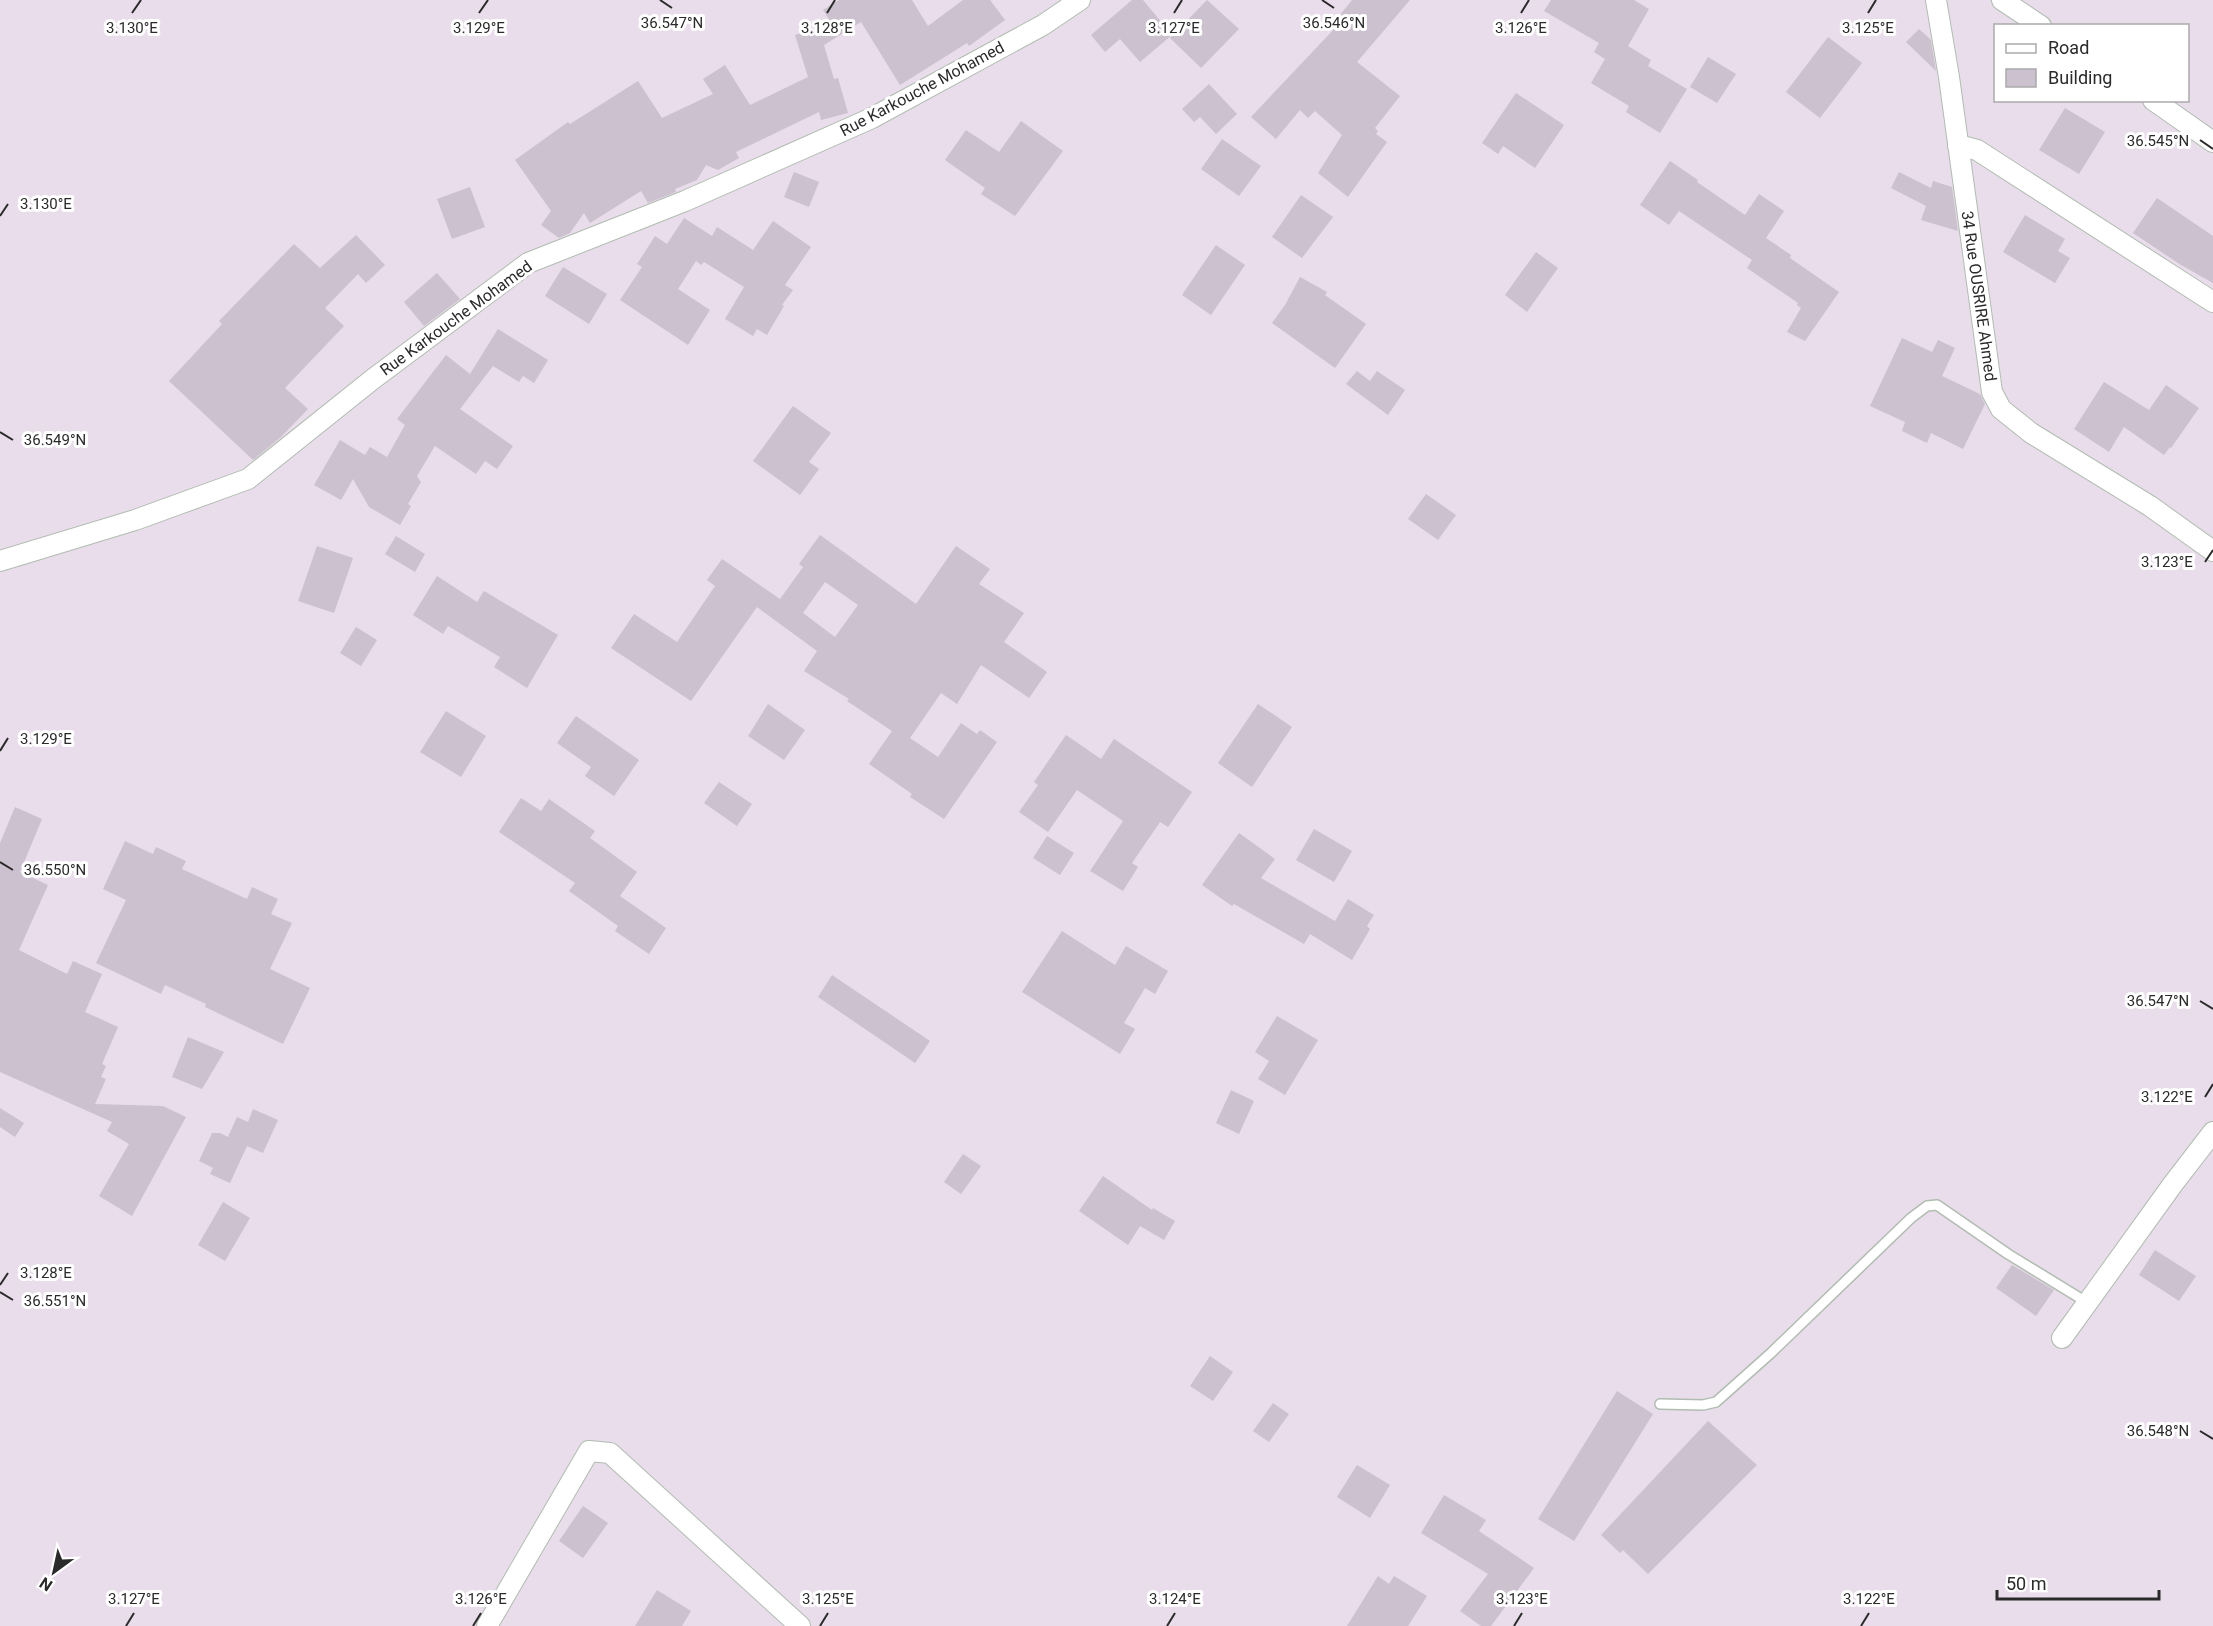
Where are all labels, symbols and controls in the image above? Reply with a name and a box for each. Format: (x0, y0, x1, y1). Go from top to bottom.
text: 36.547°N (641, 14, 703, 32)
text: 36.546°N (1303, 14, 1365, 32)
text: 3.130°E (106, 19, 158, 37)
text: 3.129°E (453, 19, 505, 37)
text: 3.128°E (801, 19, 853, 37)
text: 3.127°E (1148, 19, 1200, 37)
text: 3.126°E (1495, 19, 1547, 37)
text: 3.125°E (1842, 19, 1894, 37)
legend (1994, 24, 2189, 102)
text: Road (2048, 37, 2089, 58)
street label: Rue Karkouche Mohamed (837, 38, 1007, 140)
text: Building (2048, 67, 2112, 88)
text: 36.545°N (2127, 132, 2189, 150)
text: 3.130°E (20, 195, 72, 213)
street label: 34 Rue OUSRIRE Ahmed (1958, 210, 2000, 382)
street label: Rue Karkouche Mohamed (376, 256, 536, 380)
text: 36.549°N (24, 431, 86, 449)
text: 3.123°E (2141, 553, 2193, 571)
text: 3.129°E (20, 730, 72, 748)
text: 36.550°N (24, 861, 86, 879)
text: 36.547°N (2127, 992, 2189, 1010)
text: 3.122°E (2141, 1088, 2193, 1106)
text: 3.128°E (20, 1264, 72, 1282)
text: 36.551°N (24, 1292, 86, 1310)
text: 36.548°N (2127, 1422, 2189, 1440)
north arrow (24, 1542, 84, 1602)
scale bar (1997, 1563, 2159, 1601)
text: N (36, 1573, 56, 1595)
text: 50 m (2006, 1573, 2046, 1594)
text: 3.127°E (108, 1590, 160, 1608)
text: 3.126°E (455, 1590, 507, 1608)
text: 3.125°E (802, 1590, 854, 1608)
text: 3.124°E (1149, 1590, 1201, 1608)
text: 3.123°E (1496, 1590, 1548, 1608)
text: 3.122°E (1843, 1590, 1895, 1608)

